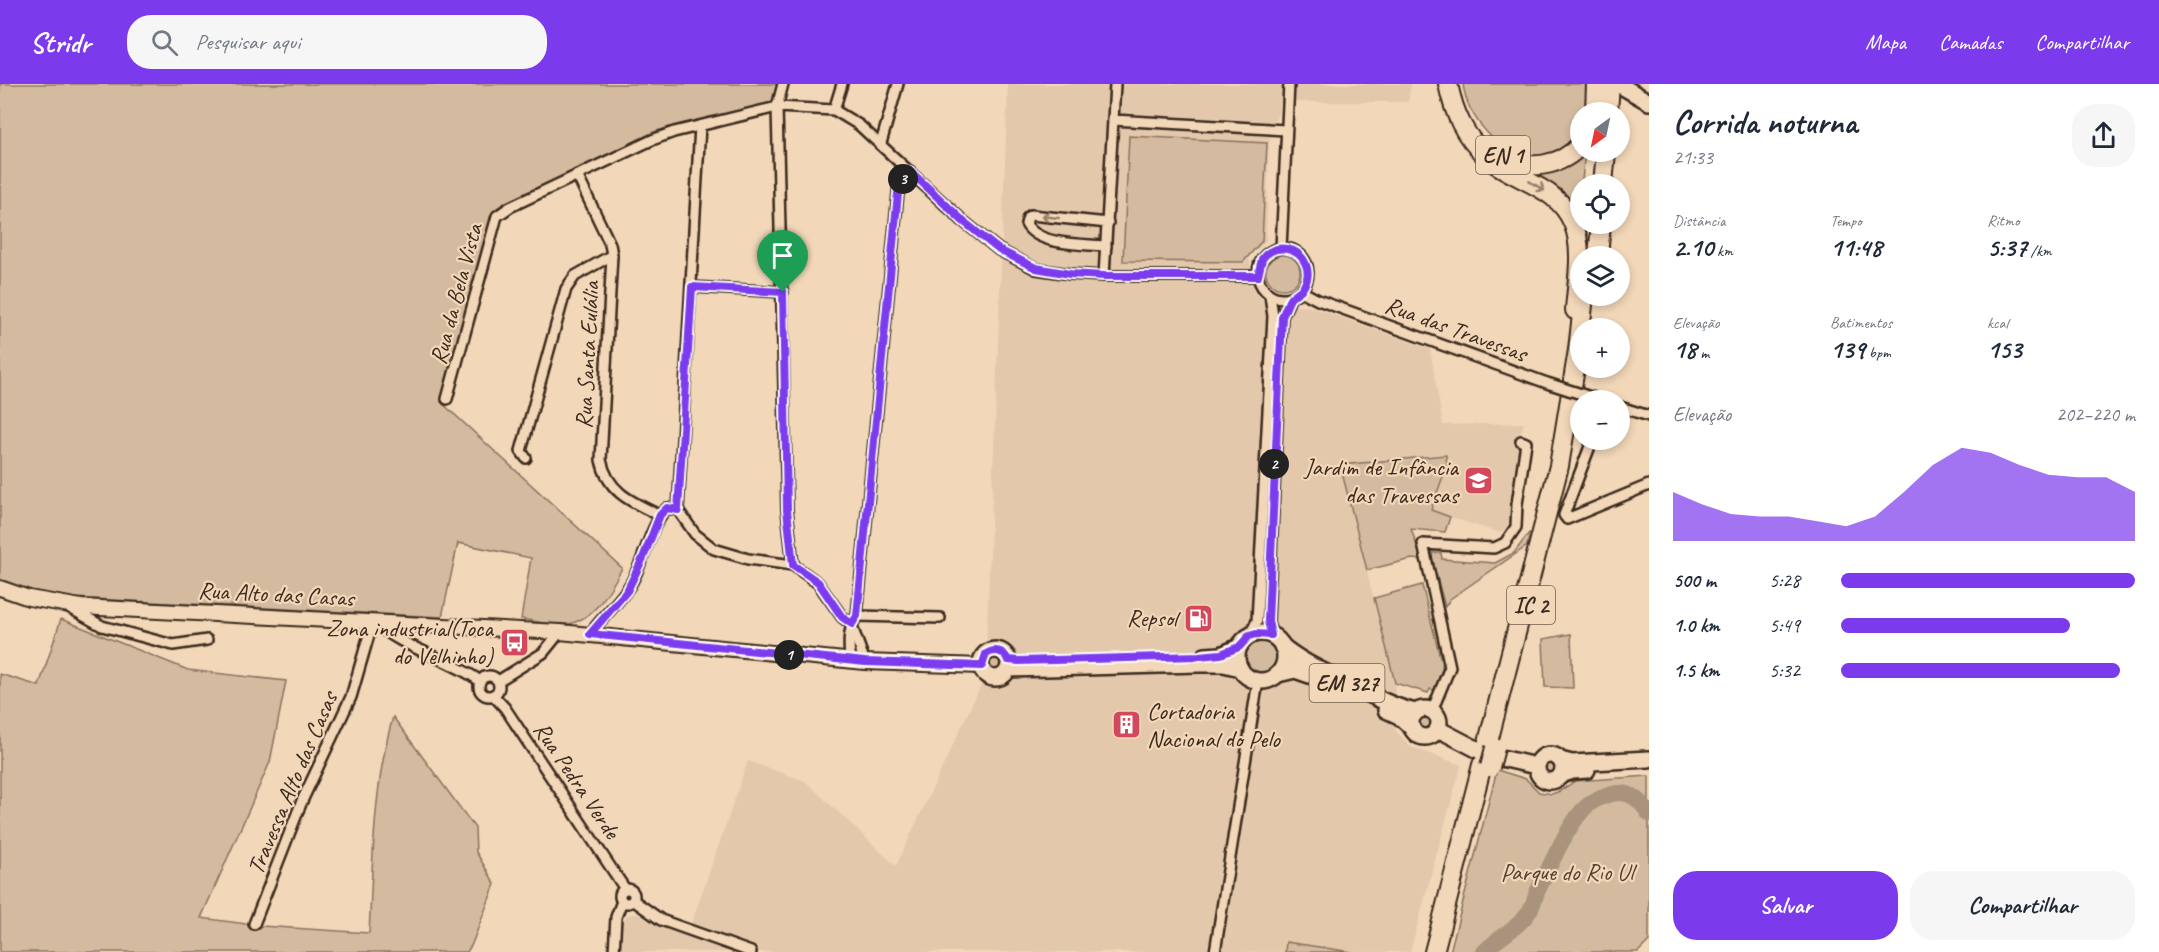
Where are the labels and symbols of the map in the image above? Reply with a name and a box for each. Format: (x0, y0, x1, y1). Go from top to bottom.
north arrow (1570, 102, 1630, 162)
road number: EN 1 (1476, 136, 1530, 174)
pin: 3 (888, 164, 918, 194)
one-way arrow (1528, 181, 1545, 193)
one-way arrow (1040, 211, 1060, 222)
street label: Rua da Bela Vista (423, 219, 490, 368)
pin (757, 230, 808, 292)
street label: Rua Santa Eulália (568, 279, 606, 429)
street label: Rua das Travessas (1381, 290, 1533, 369)
pin: 2 (1259, 449, 1289, 479)
place label: Jardim de Infância das Travessas (1303, 452, 1461, 510)
school or university icon: Jardim de Infância das Travessas (1463, 465, 1495, 497)
street label: Rua Alto das Casas (197, 575, 356, 613)
road number: IC 2 (1507, 586, 1555, 624)
fuel station icon: Repsol (1182, 602, 1214, 634)
place label: Repsol (1127, 603, 1181, 633)
place label: Zona industrial(Toca do Velhinho) (326, 613, 494, 671)
bus stop icon: Zona industrial(Toca do Velhinho) (498, 626, 530, 658)
pin: 1 (774, 640, 804, 670)
road number: EM 327 (1310, 664, 1384, 702)
street label: Travessa Alto das Casas (240, 685, 345, 879)
place label: Cortadoria Nacional do Pelo (1147, 696, 1281, 754)
building icon: Cortadoria Nacional do Pelo (1110, 709, 1142, 741)
street label: Rua Pedra Verde (527, 716, 628, 846)
park label: Parque do Rio Ul (1501, 857, 1637, 887)

